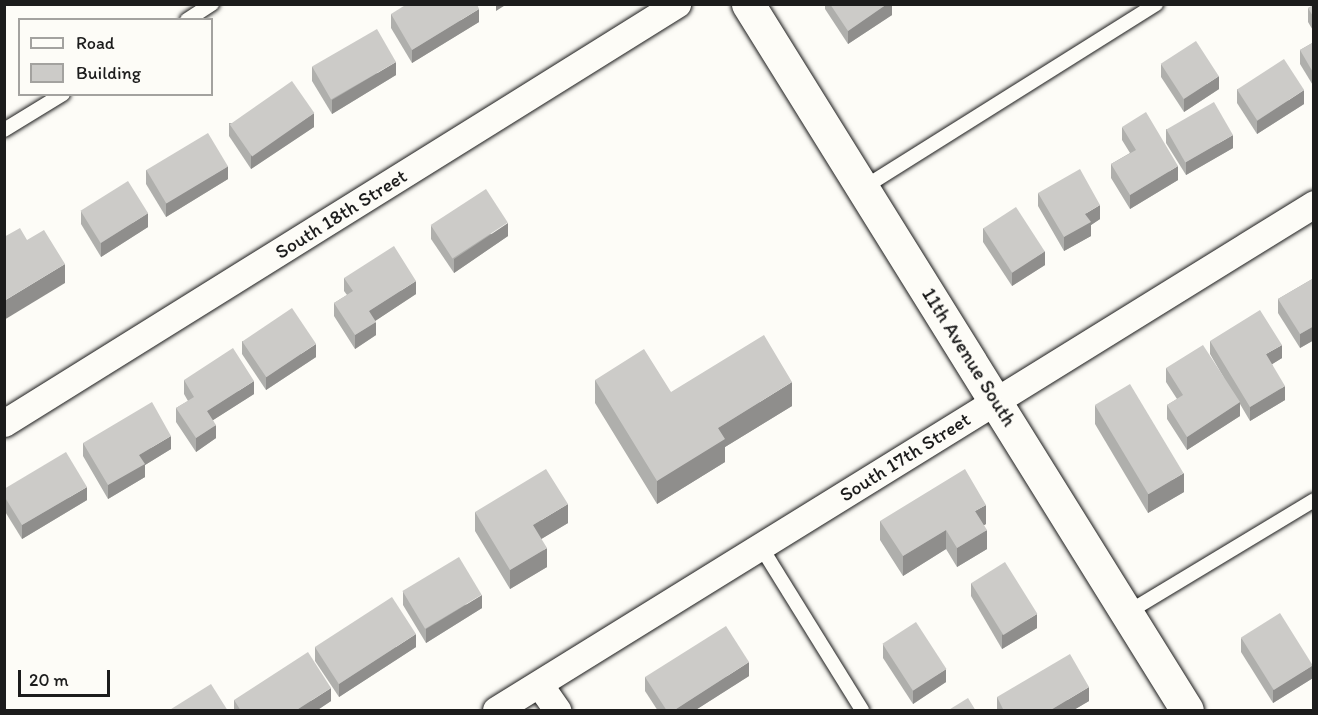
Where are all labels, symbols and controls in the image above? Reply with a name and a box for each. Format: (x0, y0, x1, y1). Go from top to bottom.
legend (18, 18, 213, 96)
text: Road (76, 32, 115, 54)
text: Building (76, 62, 141, 84)
street label: South 18th Street (271, 164, 411, 264)
street label: 11th Avenue South (917, 284, 1021, 430)
street label: South 17th Street (835, 407, 975, 507)
scale bar (21, 658, 112, 696)
text: 20 m (29, 669, 69, 691)

